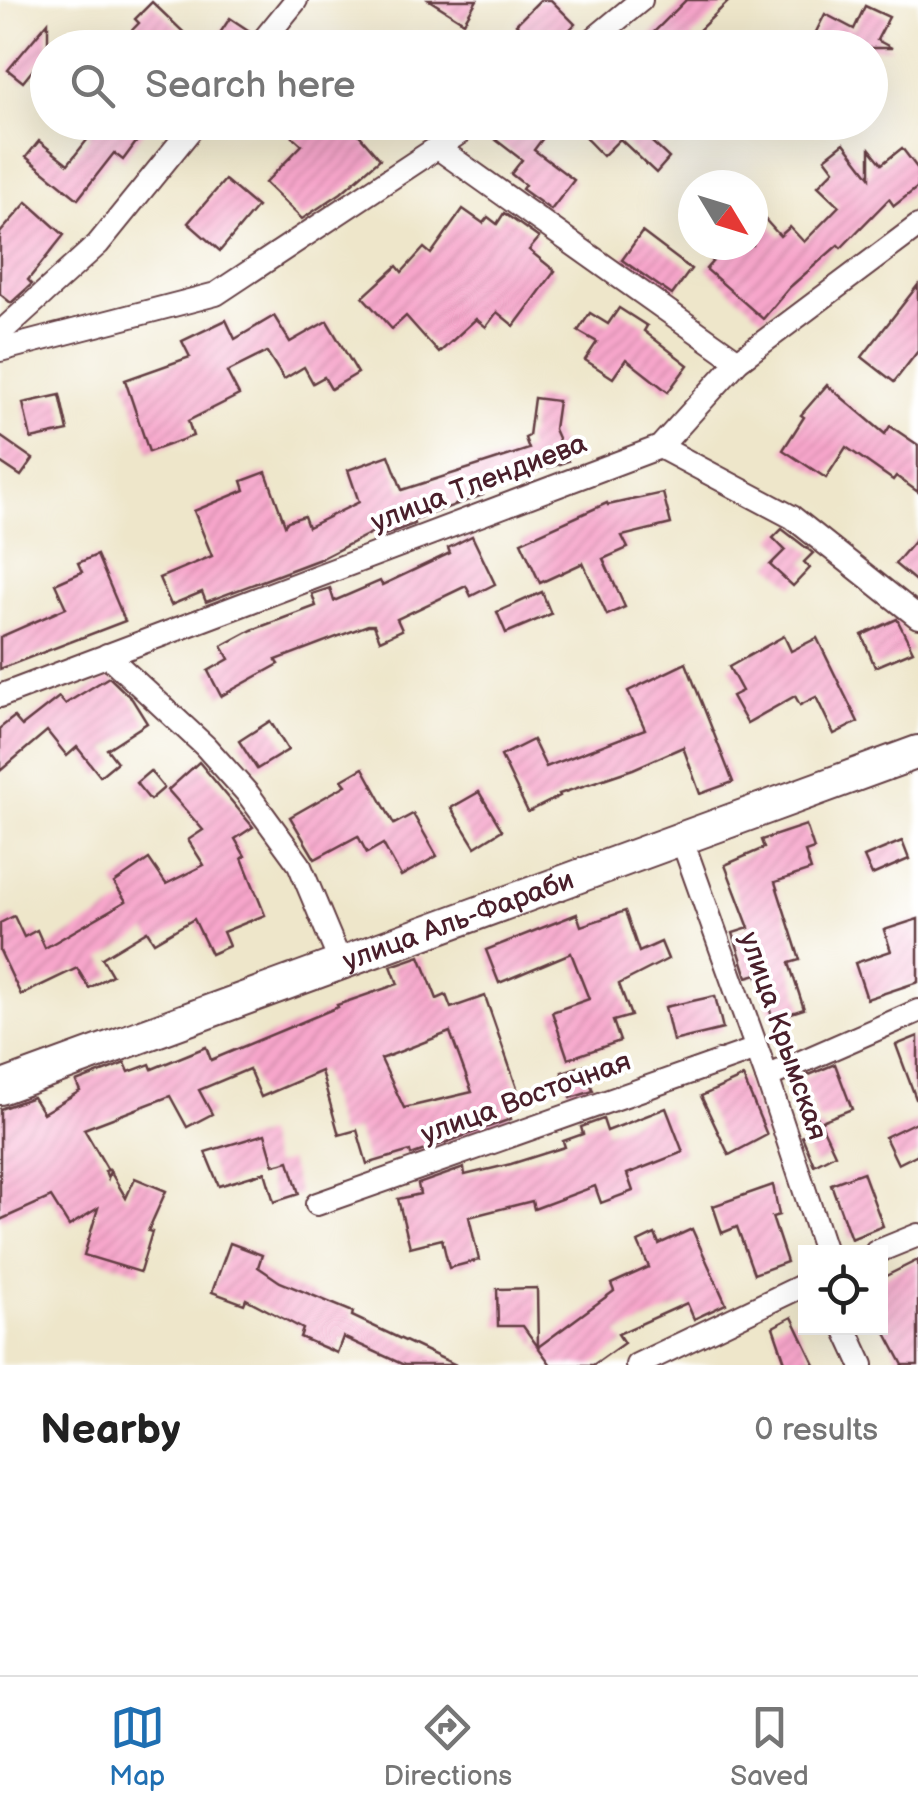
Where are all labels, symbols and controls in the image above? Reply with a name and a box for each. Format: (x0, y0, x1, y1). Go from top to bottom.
search box (30, 30, 888, 140)
icon: search (65, 58, 120, 113)
text: Search here (145, 63, 356, 108)
north arrow (678, 170, 768, 260)
street label: улица Тлендиева (367, 427, 592, 539)
street label: улица Аль-Фараби (338, 863, 578, 978)
street label: улица Крымская (732, 928, 834, 1144)
street label: улица Восточная (417, 1045, 635, 1151)
map controls (798, 1245, 888, 1335)
button: locate (798, 1245, 888, 1335)
text: Nearby (40, 1405, 180, 1456)
text: 0 results (755, 1411, 878, 1450)
tab: Map (109, 1700, 165, 1793)
tab: Directions (383, 1700, 512, 1793)
tab: Saved (730, 1700, 809, 1793)

